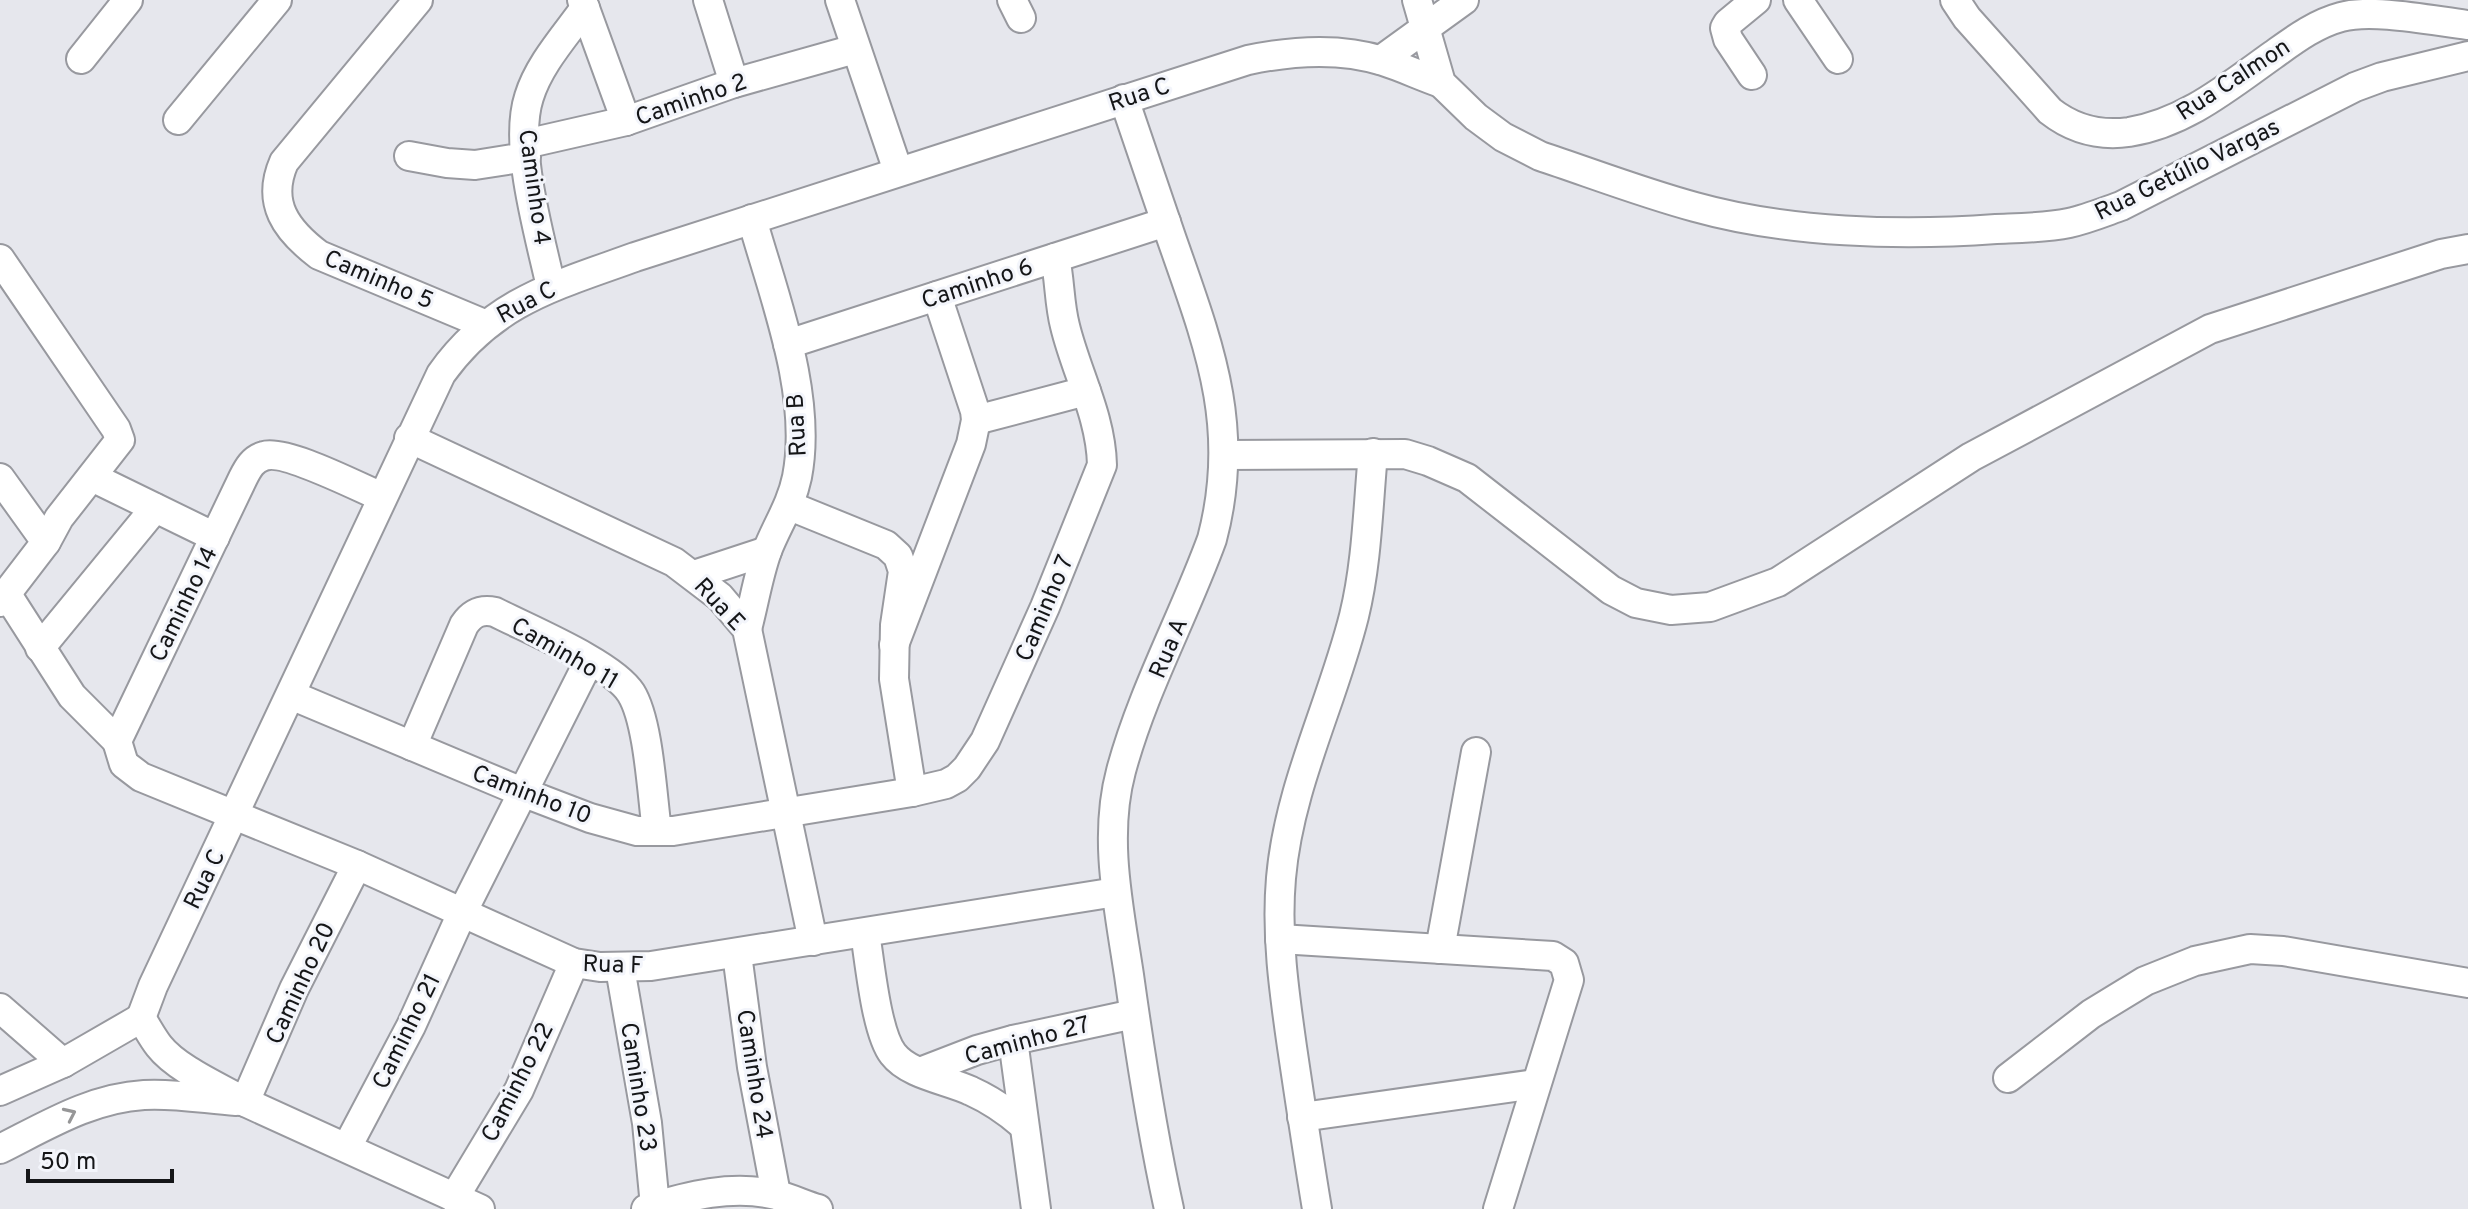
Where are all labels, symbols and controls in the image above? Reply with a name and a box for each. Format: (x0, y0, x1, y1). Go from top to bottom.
street label: Rua Calmon (2172, 33, 2297, 129)
street label: Caminho 2 (632, 68, 751, 134)
street label: Rua C (1105, 72, 1174, 120)
street label: Rua Getúlio Vargas (2090, 113, 2285, 229)
street label: Caminho 4 (510, 128, 556, 247)
street label: Caminho 5 (319, 244, 438, 317)
street label: Caminho 6 (918, 253, 1037, 317)
street label: Rua C (492, 276, 562, 332)
street label: Rua B (781, 393, 815, 457)
street label: Caminho 14 (144, 542, 226, 667)
street label: Caminho 7 (1010, 551, 1082, 667)
street label: Rua E (686, 572, 751, 638)
street label: Caminho 11 (505, 612, 623, 698)
street label: Rua A (1144, 614, 1196, 684)
street label: Caminho 10 (467, 759, 595, 832)
street label: Rua C (178, 845, 233, 915)
street label: Caminho 20 (260, 918, 343, 1050)
street label: Rua F (582, 950, 644, 982)
street label: Caminho 21 (367, 969, 449, 1095)
street label: Caminho 24 (728, 1007, 778, 1141)
street label: Caminho 27 (962, 1011, 1093, 1073)
street label: Caminho 22 (476, 1018, 562, 1148)
street label: Caminho 23 (612, 1021, 662, 1154)
one-way arrow (61, 1108, 76, 1124)
scale bar (28, 1133, 172, 1183)
text: 50 m (40, 1148, 96, 1178)

